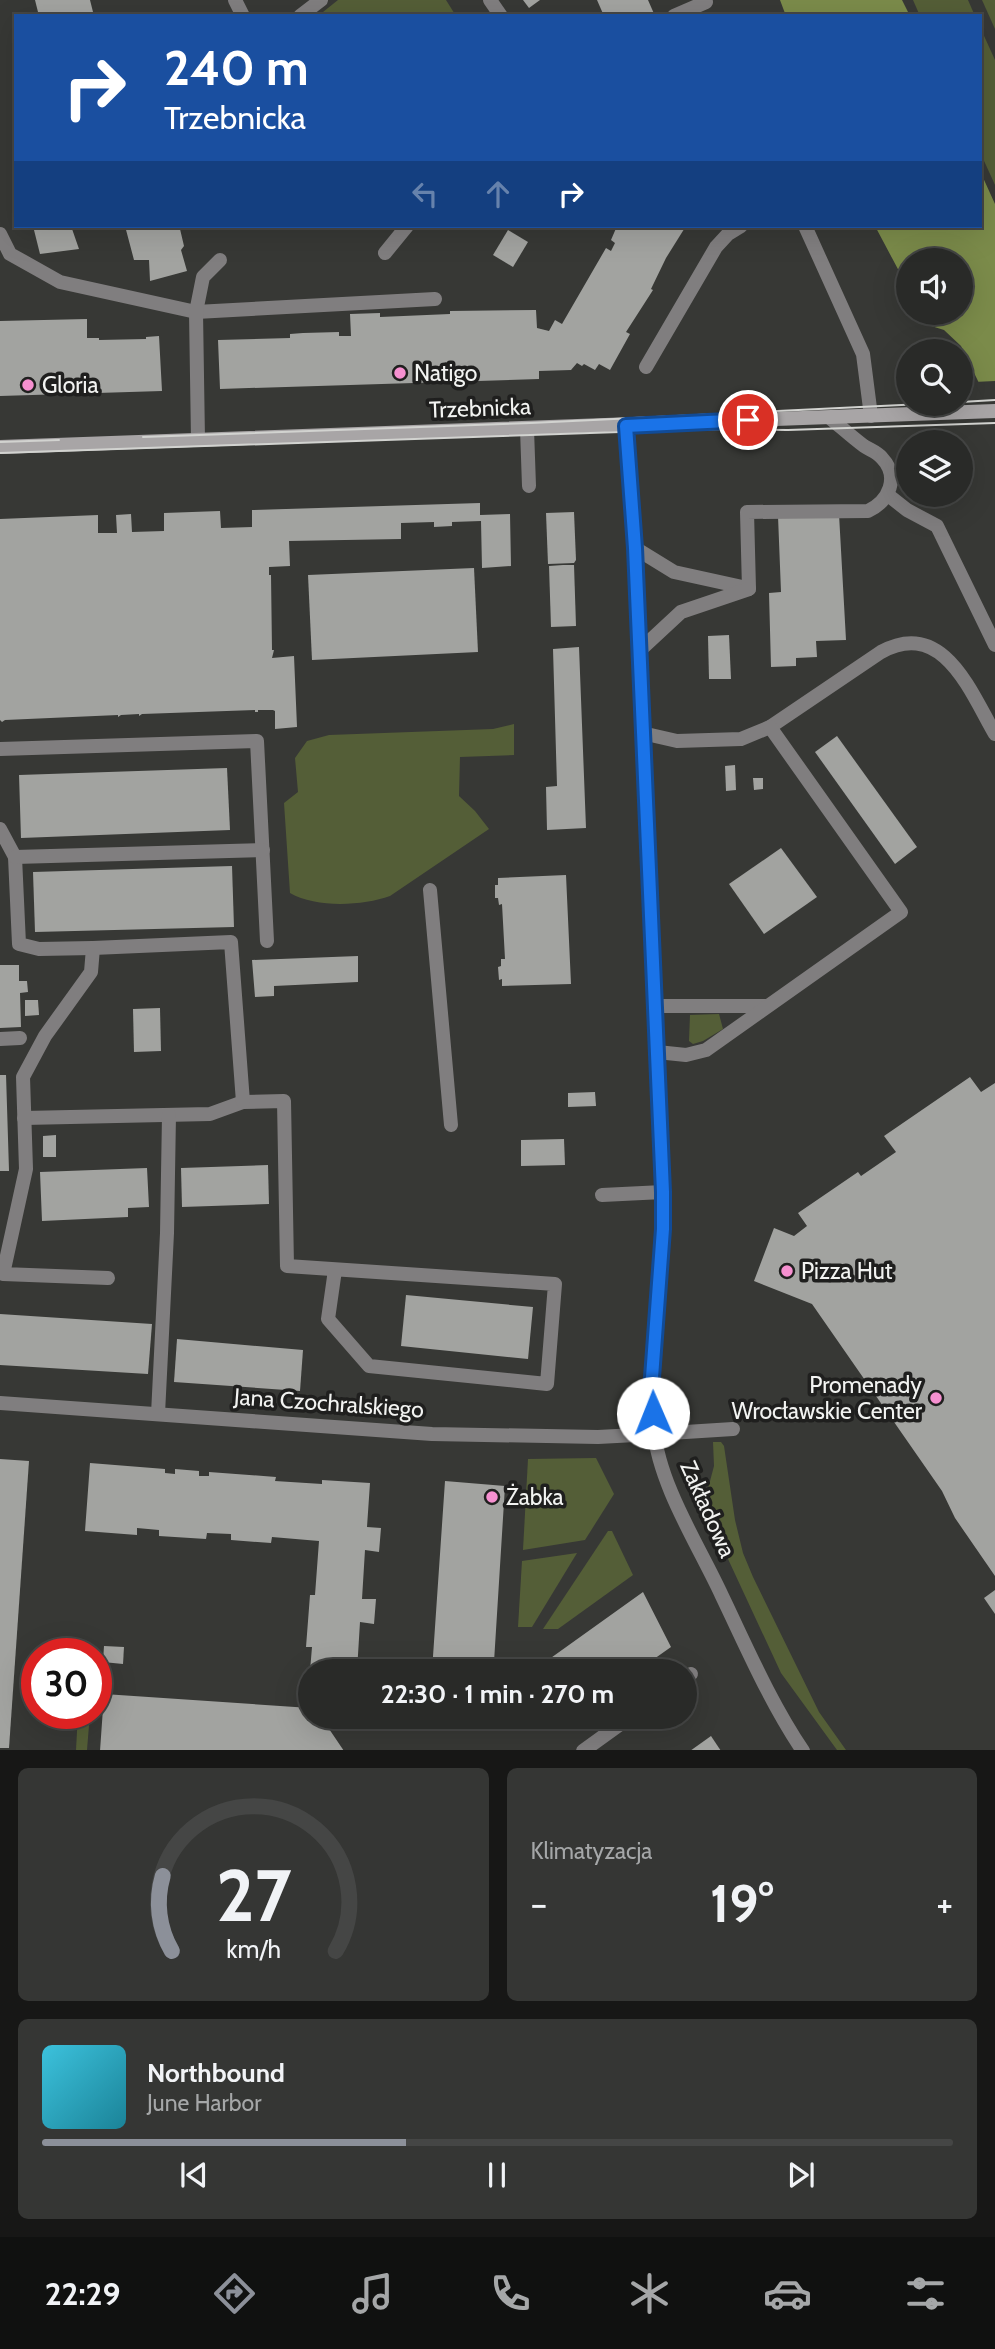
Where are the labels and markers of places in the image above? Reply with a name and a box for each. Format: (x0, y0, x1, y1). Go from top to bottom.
place label: Natigo (414, 359, 478, 387)
marker: Natigo (392, 365, 408, 381)
place label: Gloria (42, 371, 98, 399)
marker: Gloria (20, 377, 36, 393)
pin (718, 390, 778, 450)
place label: Pizza Hut (801, 1257, 893, 1285)
marker: Pizza Hut (779, 1263, 795, 1279)
place label: Promenady Wrocławskie Center (731, 1371, 923, 1425)
marker: Promenady Wrocławskie Center (928, 1390, 944, 1406)
place label: Żabka (506, 1483, 564, 1511)
marker: Żabka (484, 1489, 500, 1505)

